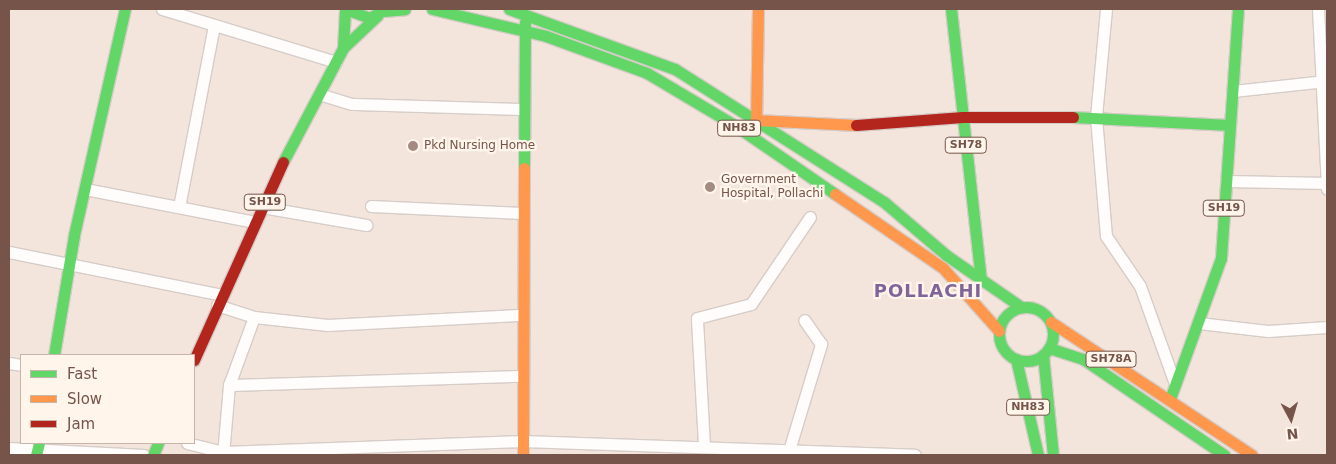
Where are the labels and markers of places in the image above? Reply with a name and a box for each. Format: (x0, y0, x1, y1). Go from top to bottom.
marker: Pkd Nursing Home (406, 139, 420, 153)
place label: Pkd Nursing Home (424, 139, 535, 153)
place label: Government Hospital, Pollachi (721, 173, 823, 201)
marker: Government Hospital, Pollachi (703, 180, 717, 194)

